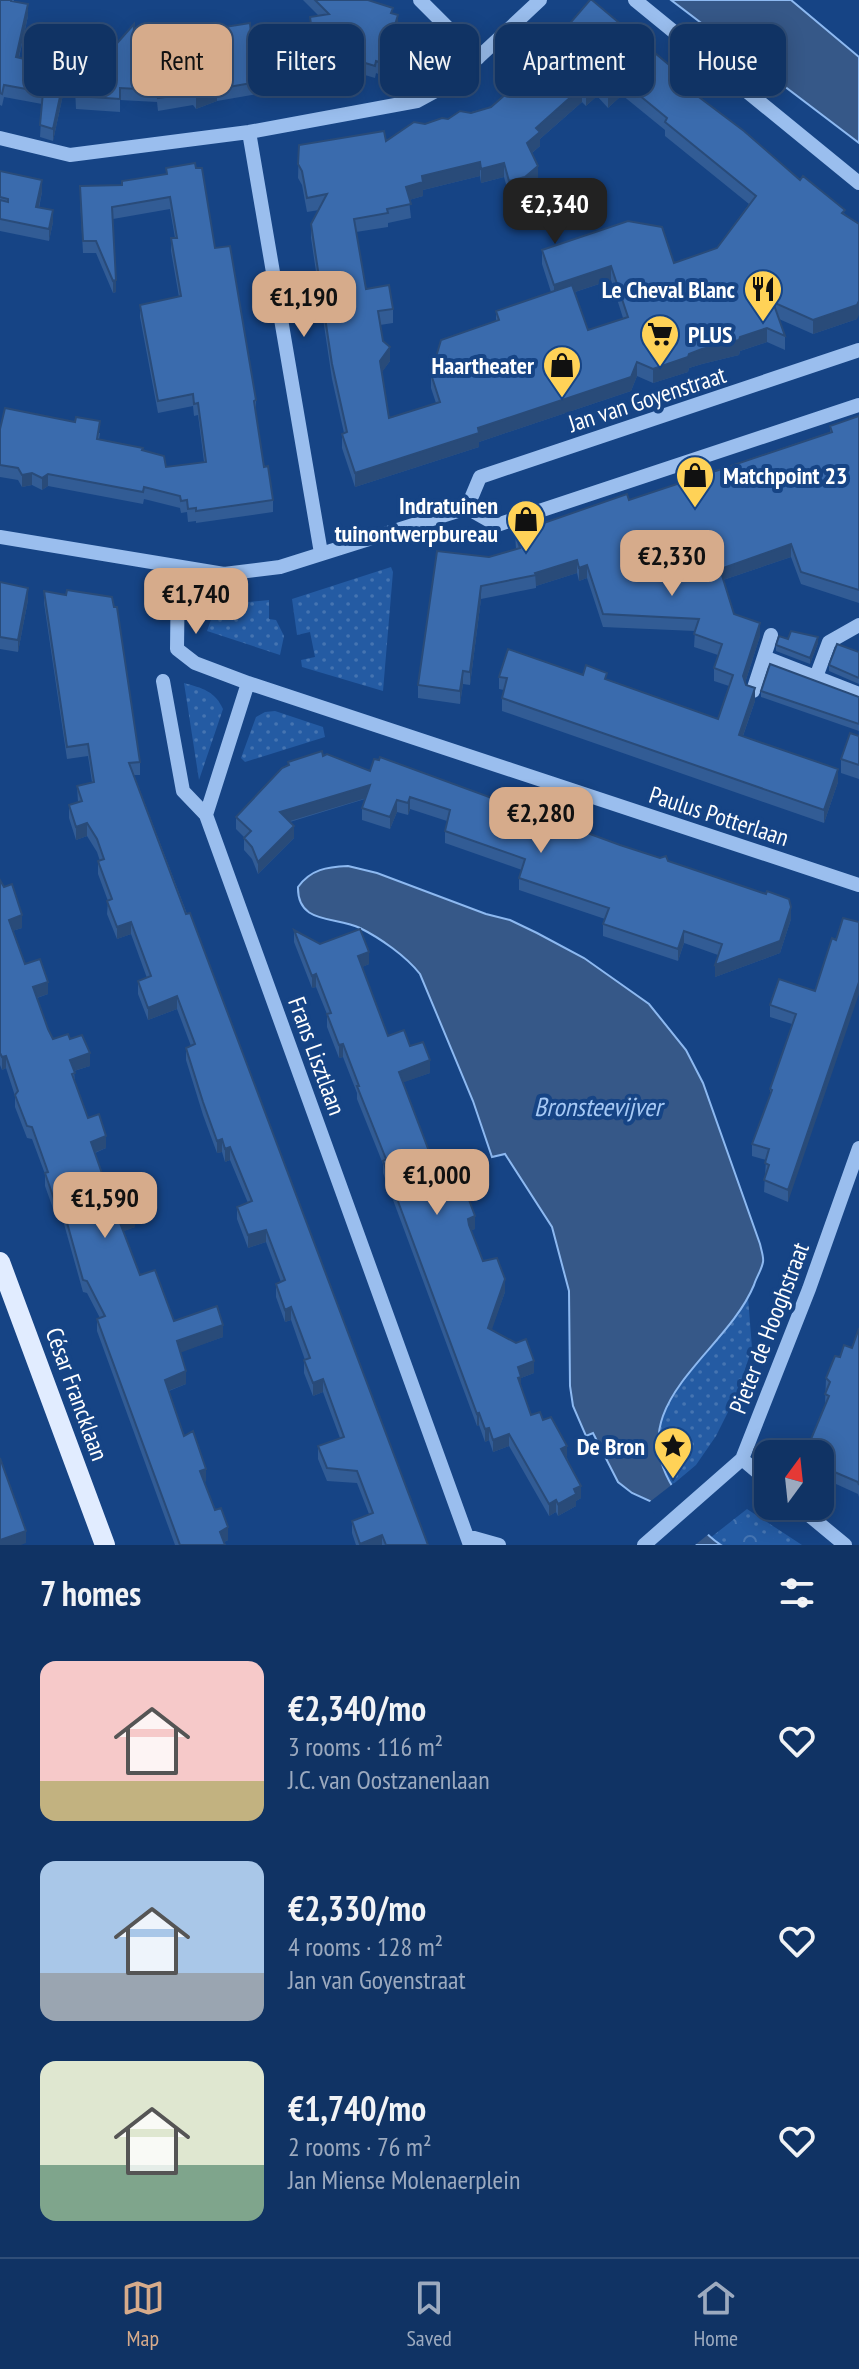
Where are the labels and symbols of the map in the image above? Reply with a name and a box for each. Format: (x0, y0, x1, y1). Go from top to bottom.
pin: €2,340 (490, 178, 620, 246)
restaurant icon: Le Cheval Blanc (742, 268, 784, 323)
pin: €1,190 (239, 271, 369, 339)
place label: Le Cheval Blanc (602, 274, 736, 305)
supermarket icon: PLUS (639, 313, 681, 368)
place label: PLUS (688, 319, 733, 350)
shop icon: Haartheater (541, 344, 583, 399)
place label: Haartheater (432, 350, 535, 381)
street label: Jan van Goyenstraat (563, 359, 730, 439)
shop icon: Matchpoint 23 (674, 454, 716, 509)
place label: Matchpoint 23 (723, 460, 847, 491)
place label: Indratuinen tuinontwerpbureau (335, 490, 498, 549)
shop icon: Indratuinen tuinontwerpbureau (505, 498, 547, 553)
pin: €2,330 (607, 530, 737, 598)
pin: €1,740 (131, 568, 261, 636)
street label: Paulus Potterlaan (645, 779, 793, 853)
pin: €2,280 (476, 787, 606, 855)
street label: Frans Lisztlaan (281, 993, 353, 1119)
water label: Bronsteevijver (534, 1090, 666, 1123)
pin: €1,000 (372, 1149, 502, 1217)
pin: €1,590 (40, 1172, 170, 1240)
street label: Pieter de Hooghstraat (722, 1238, 816, 1418)
street label: César Francklaan (39, 1323, 115, 1465)
place icon: De Bron (652, 1425, 694, 1480)
place label: De Bron (577, 1431, 645, 1462)
north arrow (754, 1440, 834, 1520)

